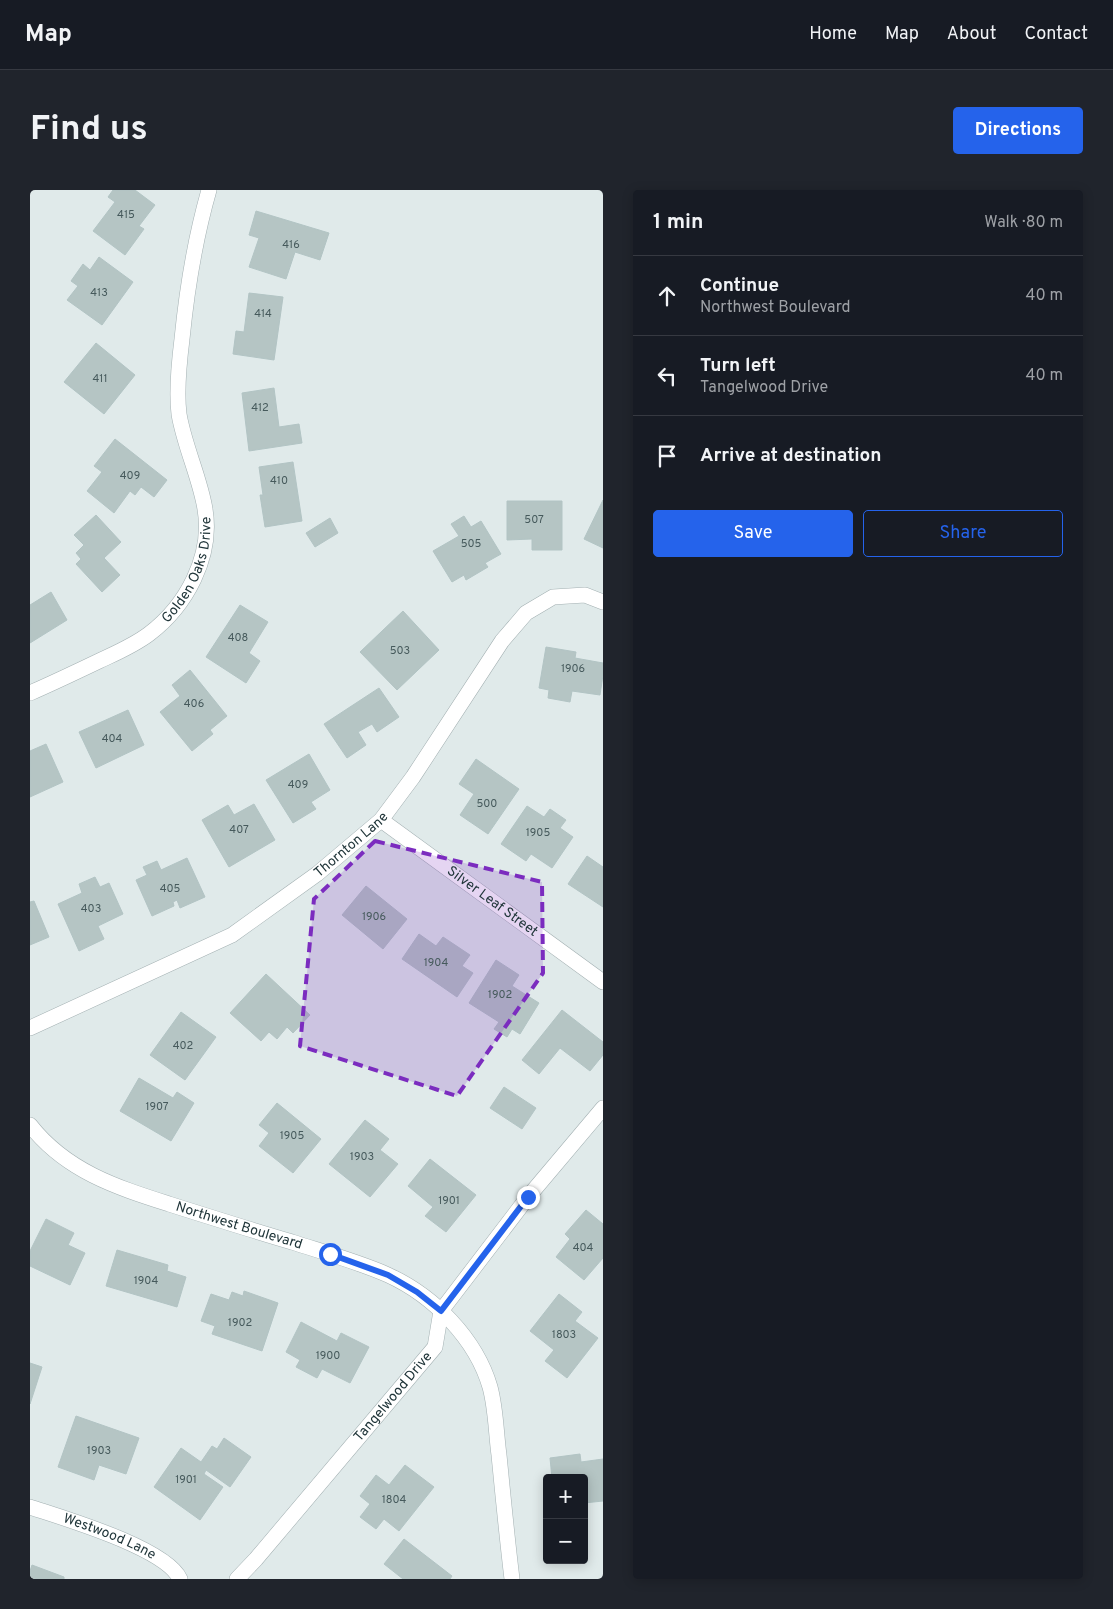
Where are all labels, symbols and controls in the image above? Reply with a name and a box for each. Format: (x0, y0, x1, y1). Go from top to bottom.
text: Map (25, 20, 72, 50)
text: Home (809, 23, 857, 46)
text: Map (885, 23, 919, 46)
text: About (947, 23, 996, 46)
text: Contact (1024, 23, 1088, 46)
button: Directions (953, 107, 1083, 154)
text: Find us (30, 108, 148, 152)
house number: 415 (117, 208, 135, 222)
text: 1 min (653, 209, 703, 236)
text: Walk · 80 m (984, 213, 1063, 233)
house number: 416 (282, 238, 300, 252)
text: Continue (700, 274, 779, 298)
icon: ahead (653, 282, 681, 310)
house number: 413 (90, 286, 108, 300)
text: 40 m (1025, 286, 1063, 306)
text: Northwest Boulevard (700, 298, 851, 318)
house number: 414 (254, 307, 272, 321)
text: Turn left (700, 354, 776, 378)
icon: left (653, 362, 681, 390)
text: 40 m (1025, 366, 1063, 386)
house number: 411 (92, 372, 108, 386)
text: Tangelwood Drive (700, 378, 828, 398)
house number: 412 (251, 401, 269, 415)
icon: arrive (653, 442, 681, 470)
text: Arrive at destination (700, 444, 881, 468)
house number: 409 (120, 469, 140, 483)
house number: 410 (270, 474, 288, 488)
button: Save (653, 510, 853, 557)
button: Share (863, 510, 1063, 557)
house number: 507 (524, 513, 544, 527)
street label: Golden Oaks Drive (158, 516, 215, 627)
house number: 505 (461, 537, 482, 551)
house number: 408 (228, 631, 248, 645)
house number: 503 (390, 644, 410, 658)
house number: 1906 (561, 662, 585, 676)
house number: 406 (184, 697, 204, 711)
house number: 404 (102, 732, 123, 746)
house number: 409 (288, 778, 308, 792)
house number: 500 (477, 797, 497, 811)
street label: Thornton Lane (311, 809, 392, 881)
house number: 407 (229, 823, 249, 837)
house number: 1905 (526, 826, 550, 840)
street label: Silver Leaf Street (444, 863, 541, 940)
house number: 405 (160, 882, 181, 896)
house number: 403 (81, 902, 101, 916)
house number: 1906 (362, 910, 386, 924)
house number: 1904 (424, 956, 448, 970)
house number: 1902 (488, 988, 512, 1002)
house number: 402 (173, 1039, 193, 1053)
house number: 1907 (145, 1100, 169, 1114)
house number: 1905 (280, 1129, 304, 1143)
house number: 1903 (350, 1150, 374, 1164)
route end (517, 1186, 540, 1209)
house number: 1901 (438, 1194, 460, 1208)
street label: Northwest Boulevard (174, 1198, 305, 1253)
house number: 404 (573, 1241, 594, 1255)
route start (319, 1243, 342, 1266)
house number: 1904 (134, 1274, 158, 1288)
house number: 1902 (228, 1316, 252, 1330)
house number: 1803 (552, 1328, 576, 1342)
street label: Tangelwood Drive (350, 1348, 436, 1445)
house number: 1900 (316, 1349, 340, 1363)
house number: 1903 (87, 1444, 111, 1458)
house number: 1901 (175, 1473, 197, 1487)
map controls (543, 1474, 588, 1564)
button: + (543, 1474, 588, 1519)
house number: 1804 (382, 1493, 406, 1507)
street label: Westwood Lane (61, 1510, 159, 1563)
button: − (543, 1519, 588, 1564)

